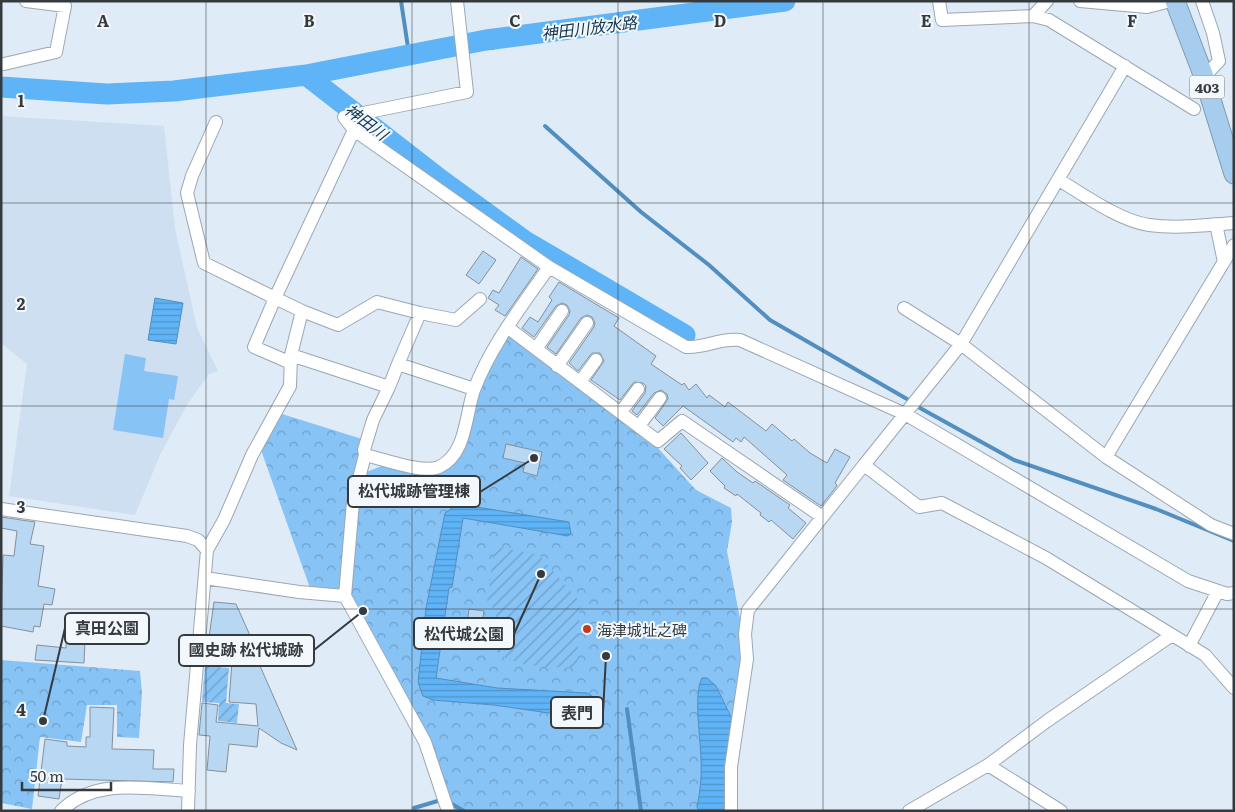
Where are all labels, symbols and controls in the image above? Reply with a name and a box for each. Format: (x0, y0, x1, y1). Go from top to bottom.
text: A (97, 8, 109, 32)
text: B (303, 8, 315, 32)
text: C (509, 8, 521, 32)
text: D (714, 8, 726, 32)
text: E (921, 8, 932, 32)
text: F (1127, 8, 1137, 32)
water label: 神田川放水路 (540, 9, 640, 45)
road number: 403 (1190, 75, 1224, 98)
text: 1 (18, 88, 25, 112)
water label: 神田川 (341, 97, 395, 146)
text: 2 (17, 291, 26, 315)
callout: 松代城跡管理棟 (348, 476, 480, 507)
text: 松代城跡管理棟 (358, 478, 470, 502)
text: 3 (17, 494, 26, 518)
callout: 真田公園 (65, 613, 149, 644)
text: 真田公園 (75, 615, 139, 639)
callout: 松代城公園 (414, 618, 514, 649)
place label: 海津城址之碑 (597, 618, 687, 641)
text: 松代城公園 (424, 621, 504, 645)
marker: 海津城址之碑 (581, 623, 593, 635)
callout: 國史跡 松代城跡 (179, 635, 314, 666)
text: 國史跡 松代城跡 (188, 637, 304, 661)
text: 4 (16, 697, 26, 721)
callout: 表門 (551, 697, 603, 728)
text: 表門 (561, 700, 593, 724)
scale bar (22, 760, 111, 792)
text: 50 m (30, 764, 64, 787)

